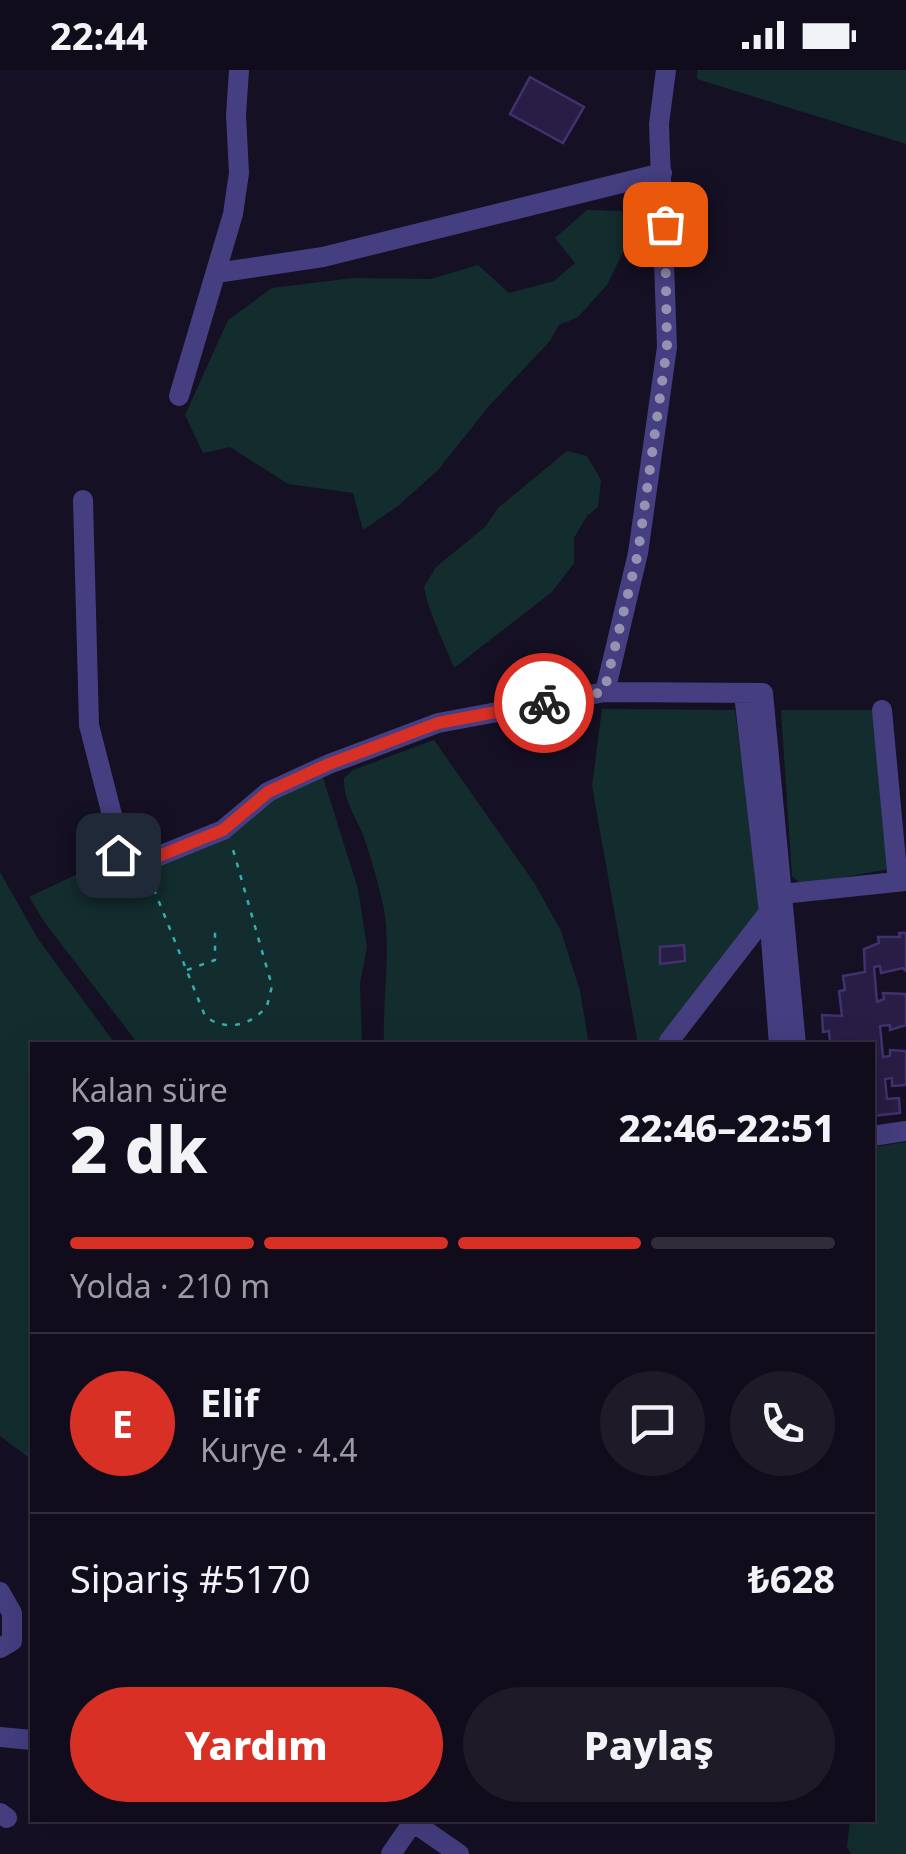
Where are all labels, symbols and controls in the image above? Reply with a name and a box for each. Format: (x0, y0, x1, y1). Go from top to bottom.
text: 22:44 (50, 9, 148, 61)
pin (623, 182, 708, 267)
icon: bag (638, 197, 693, 252)
courier (494, 653, 594, 753)
icon: bike (517, 676, 572, 731)
pin (76, 813, 161, 898)
icon: home (91, 828, 146, 883)
text: Kalan süre (70, 1068, 228, 1111)
text: 22:46–22:51 (619, 1101, 835, 1153)
text: 2 dk (70, 1104, 207, 1192)
text: Yolda · 210 m (70, 1264, 270, 1307)
button: chat (600, 1371, 705, 1476)
button: phone (730, 1371, 835, 1476)
text: Elif (200, 1376, 259, 1428)
text: E (112, 1397, 133, 1449)
text: Kurye · 4.4 (200, 1428, 358, 1471)
text: Sipariş #5170 (70, 1552, 310, 1604)
text: ₺628 (748, 1552, 835, 1604)
button: Yardım (70, 1687, 443, 1802)
button: Paylaş (463, 1687, 835, 1802)

